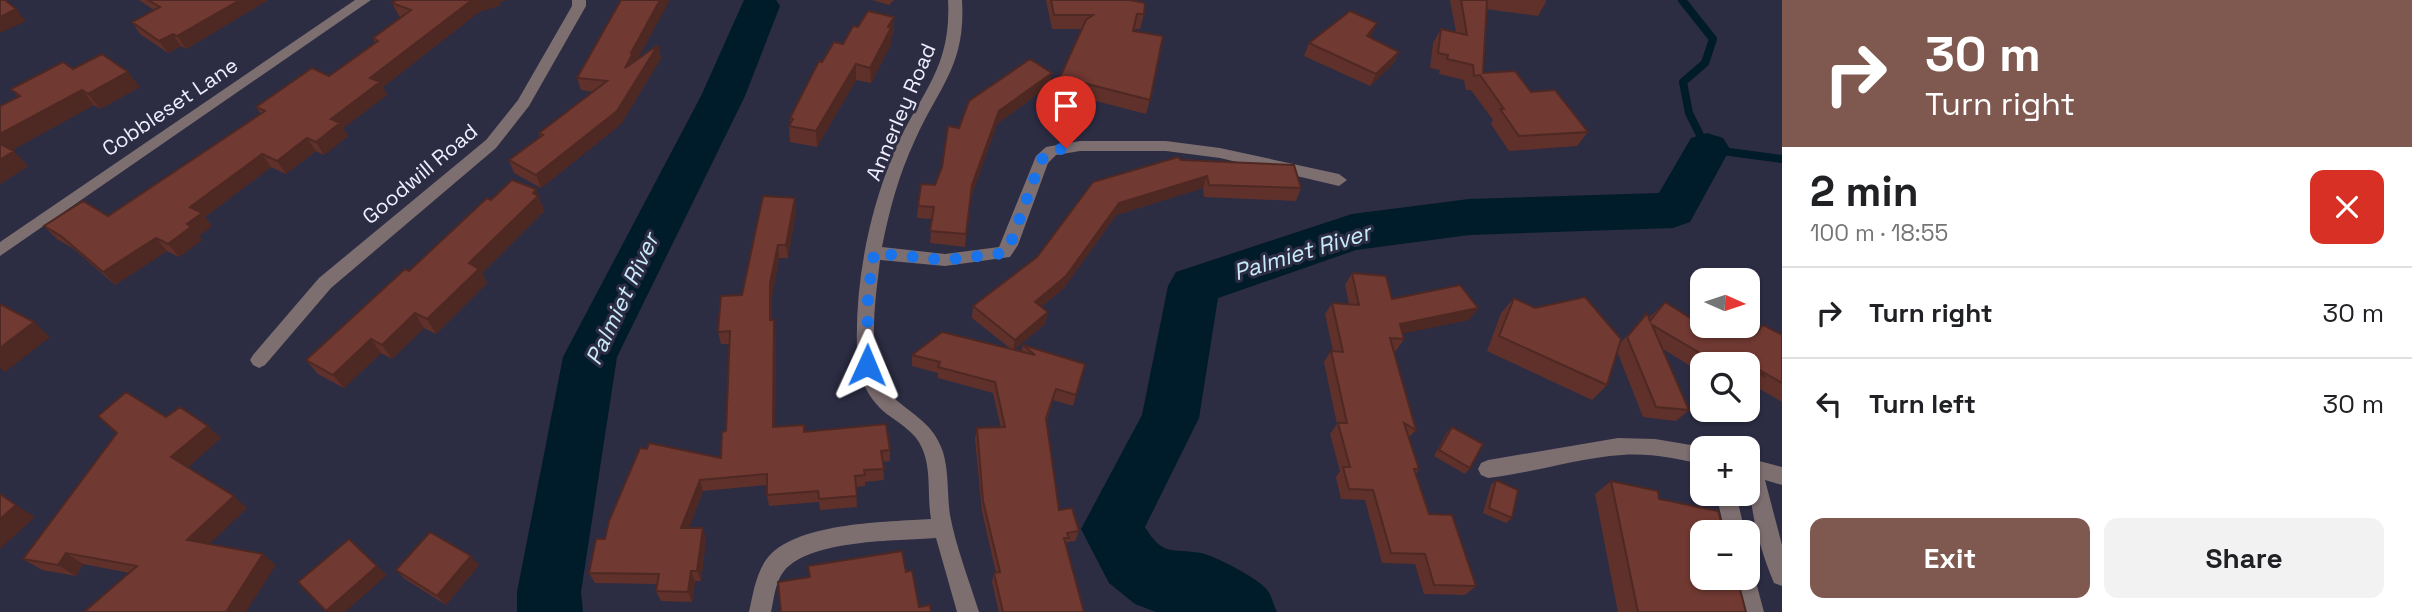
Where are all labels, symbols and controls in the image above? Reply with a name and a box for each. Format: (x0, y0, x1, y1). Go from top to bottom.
text: 30 m (1925, 23, 2041, 85)
icon: right (1810, 28, 1901, 119)
street label: Annerley Road (859, 39, 942, 185)
street label: Cobbleset Lane (97, 51, 243, 162)
pin (1036, 76, 1096, 148)
text: Turn right (1925, 84, 2075, 124)
icon: arrive (1047, 87, 1085, 125)
street label: Goodwill Road (356, 117, 483, 230)
text: 2 min (1810, 165, 1919, 218)
button: close (2310, 170, 2384, 244)
water label: Palmiet River (1230, 216, 1376, 287)
text: 100 m · 18:55 (1810, 218, 1948, 248)
water label: Palmiet River (578, 226, 667, 370)
north arrow (1690, 268, 1760, 338)
map controls (1690, 268, 1760, 590)
icon: right (1810, 294, 1848, 332)
text: Turn right (1869, 296, 1993, 330)
text: 30 m (2323, 296, 2384, 330)
position arrow (830, 328, 904, 402)
button: search (1690, 352, 1760, 422)
icon: left (1810, 385, 1848, 423)
text: Turn left (1869, 387, 1976, 421)
text: 30 m (2323, 387, 2384, 421)
button: + (1690, 436, 1760, 506)
button: Exit (1810, 518, 2090, 598)
button: Share (2104, 518, 2384, 598)
button: − (1690, 520, 1760, 590)

